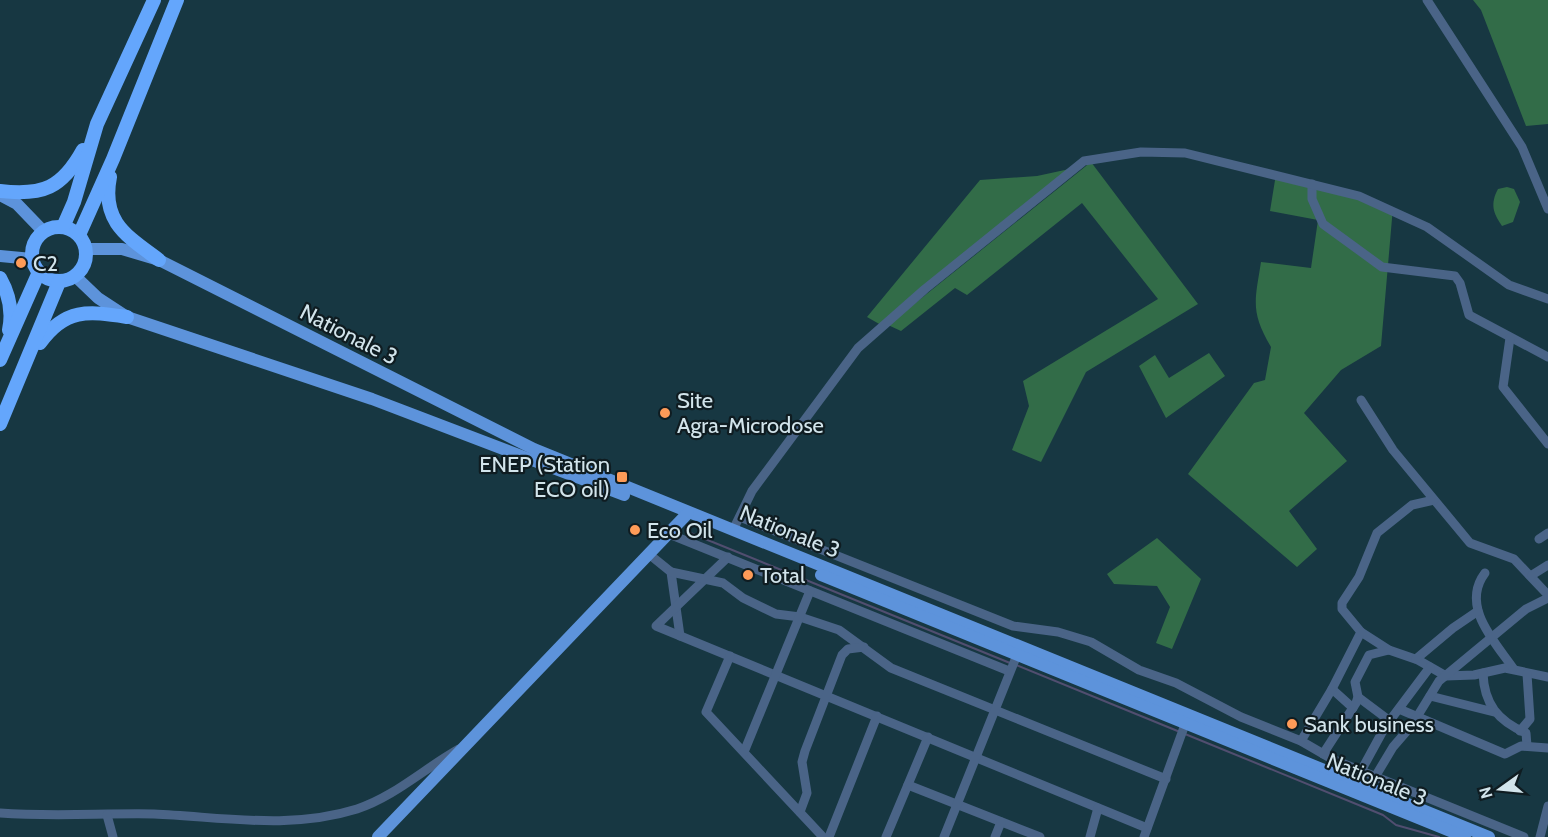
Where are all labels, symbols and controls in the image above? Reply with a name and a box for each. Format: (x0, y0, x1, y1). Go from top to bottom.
place label: C2 (33, 250, 58, 277)
marker: C2 (14, 256, 28, 270)
street label: Nationale 3 (295, 298, 402, 371)
place label: Site Agra-Microdose (677, 387, 824, 439)
marker: Site Agra-Microdose (658, 406, 672, 420)
place label: ENEP (Station ECO oil) (479, 451, 610, 503)
marker: ENEP (Station ECO oil) (615, 470, 629, 484)
street label: Nationale 3 (736, 499, 844, 564)
place label: Eco Oil (647, 517, 713, 544)
marker: Eco Oil (628, 523, 642, 537)
place label: Total (760, 562, 806, 589)
marker: Total (741, 568, 755, 582)
place label: Sank business (1304, 711, 1434, 738)
marker: Sank business (1285, 717, 1299, 731)
street label: Nationale 3 (1323, 747, 1431, 812)
north arrow (1470, 759, 1530, 819)
text: N (1475, 785, 1497, 801)

